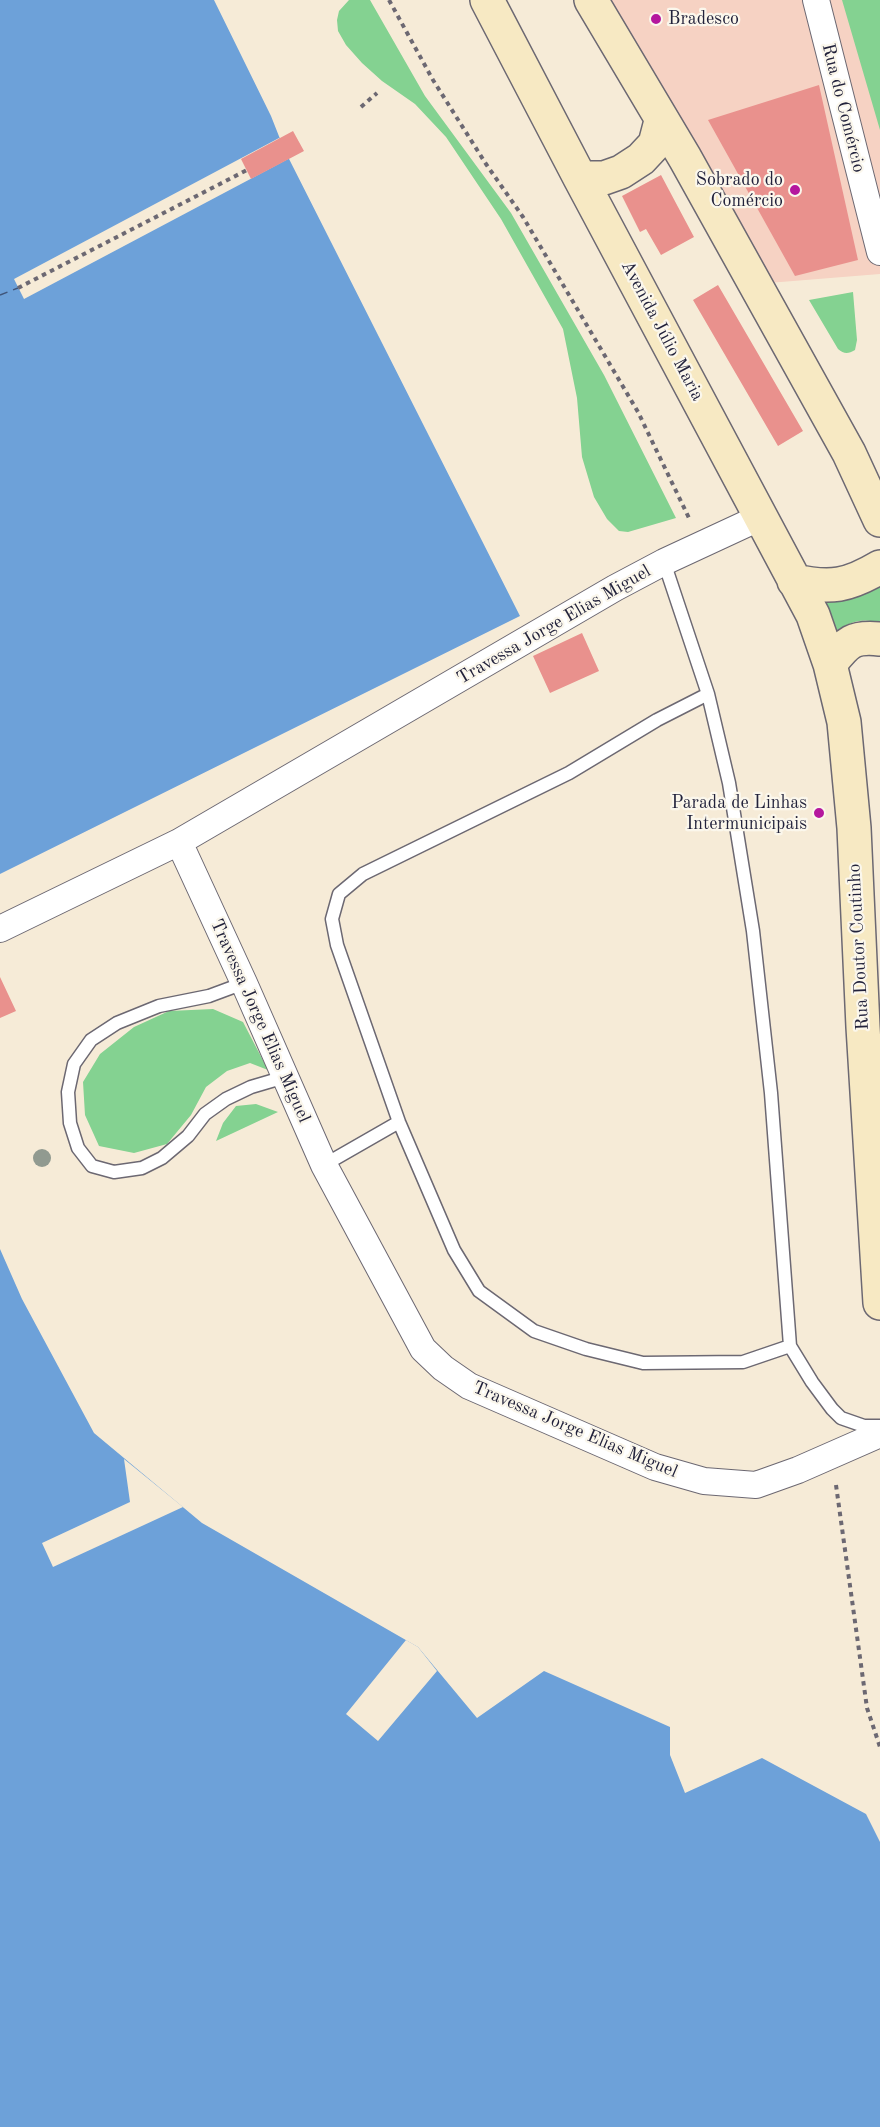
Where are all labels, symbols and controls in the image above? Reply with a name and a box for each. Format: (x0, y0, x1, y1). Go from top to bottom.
place label: Bradesco (668, 8, 739, 30)
marker: Bradesco (649, 12, 663, 26)
street label: Rua do Comércio (817, 41, 869, 175)
place label: Sobrado do Comércio (696, 169, 783, 212)
marker: Sobrado do Comércio (788, 183, 802, 197)
street label: Avenida Júlio Maria (616, 257, 708, 405)
street label: Travessa Jorge Elias Miguel (453, 561, 655, 689)
place label: Parada de Linhas Intermunicipais (671, 792, 807, 834)
marker: Parada de Linhas Intermunicipais (812, 806, 826, 820)
street label: Rua Doutor Coutinho (844, 863, 874, 1031)
street label: Travessa Jorge Elias Miguel (205, 916, 315, 1126)
street label: Travessa Jorge Elias Miguel (469, 1377, 681, 1483)

